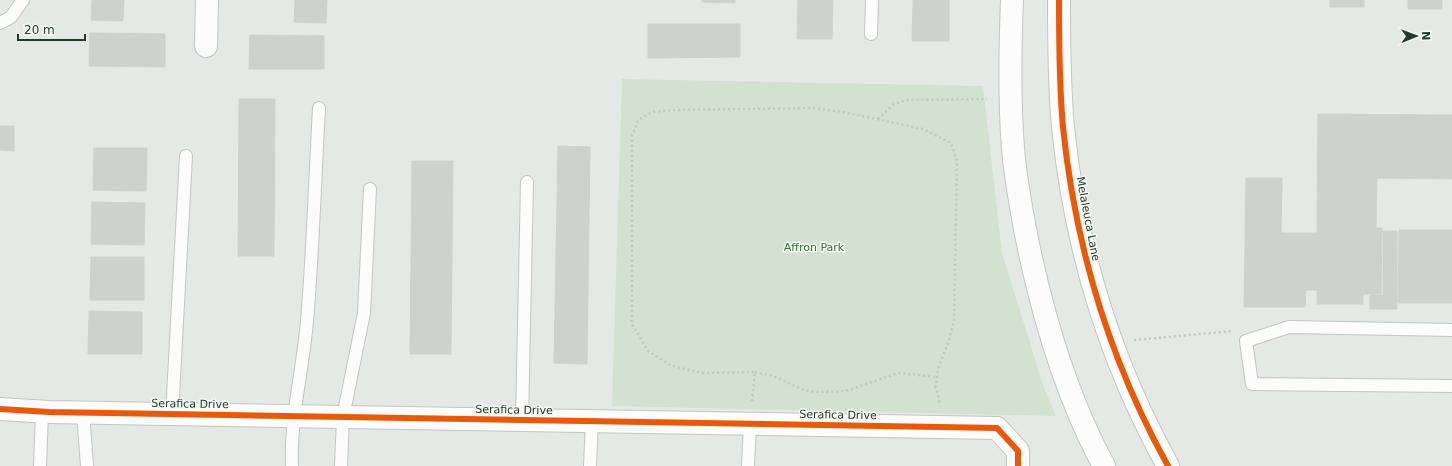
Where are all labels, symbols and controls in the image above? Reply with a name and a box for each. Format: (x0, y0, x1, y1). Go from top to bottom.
scale bar (18, 16, 85, 42)
north arrow (1396, 16, 1436, 56)
text: 20 m (24, 23, 55, 37)
text: N (1419, 31, 1432, 41)
street label: Melaleuca Lane (1073, 176, 1103, 263)
park label: Affron Park (784, 241, 845, 254)
street label: Serafica Drive (151, 397, 229, 411)
street label: Serafica Drive (475, 403, 553, 417)
street label: Serafica Drive (799, 408, 877, 422)

